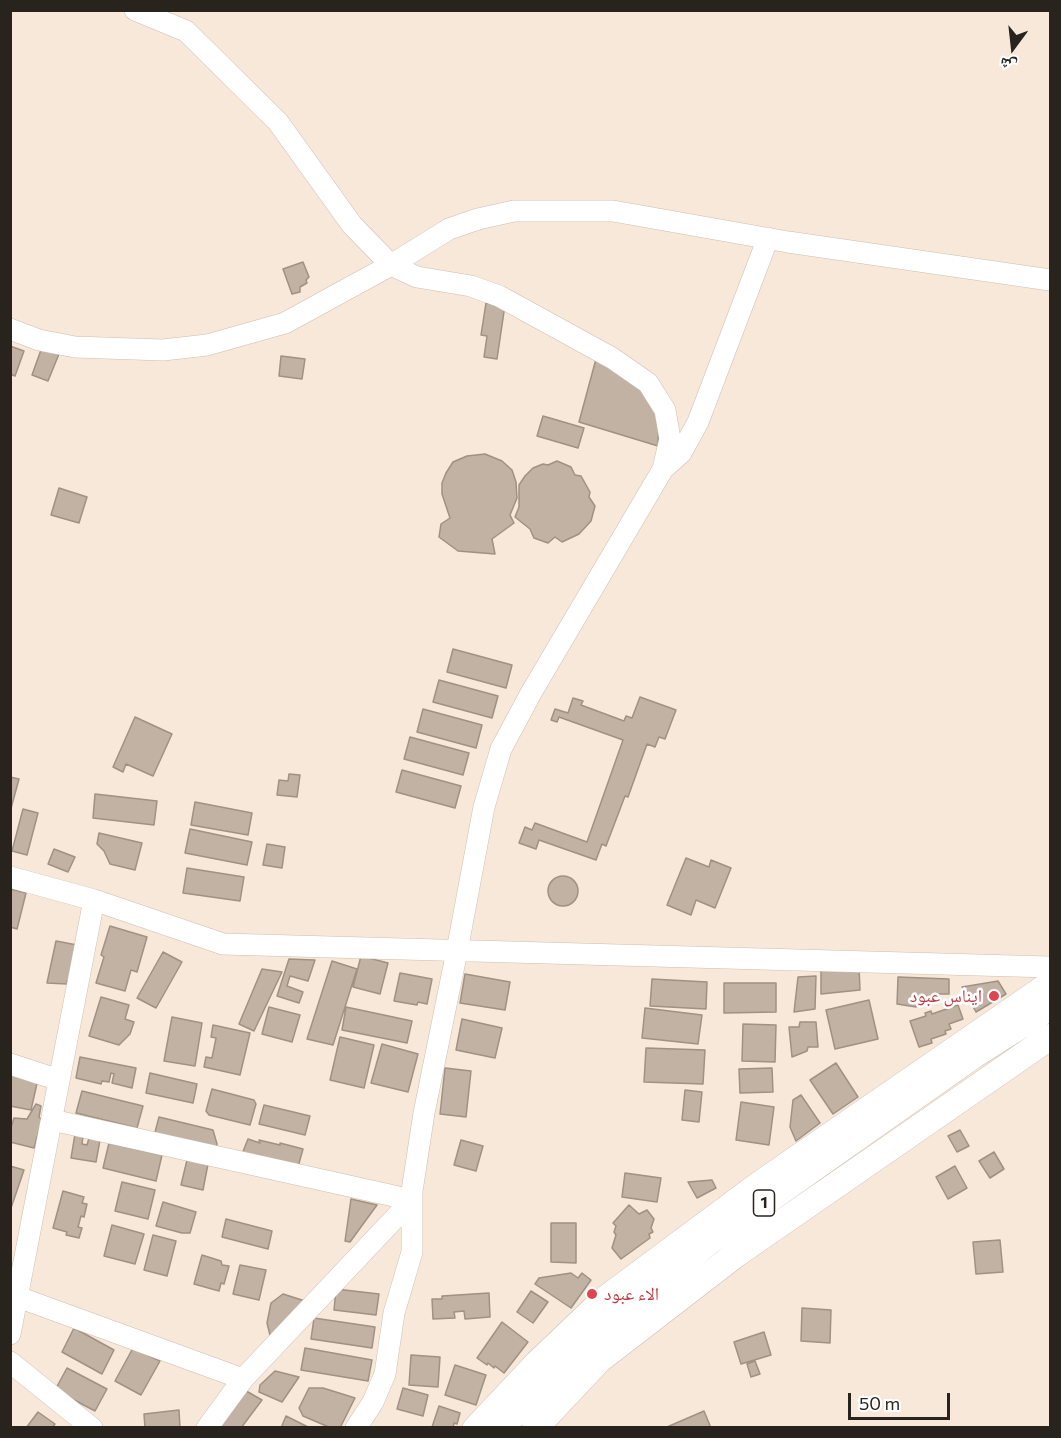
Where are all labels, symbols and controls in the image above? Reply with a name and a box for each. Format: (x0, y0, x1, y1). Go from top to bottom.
north arrow (983, 18, 1043, 78)
text: ش (998, 54, 1019, 77)
place label: ايناس عبود (910, 985, 982, 1007)
marker: ايناس عبود (987, 989, 1001, 1003)
road number: 1 (754, 1190, 774, 1216)
place label: الاء عبود (604, 1283, 659, 1305)
marker: الاء عبود (585, 1287, 599, 1301)
scale bar (851, 1381, 953, 1419)
text: 50 m (859, 1392, 900, 1414)

